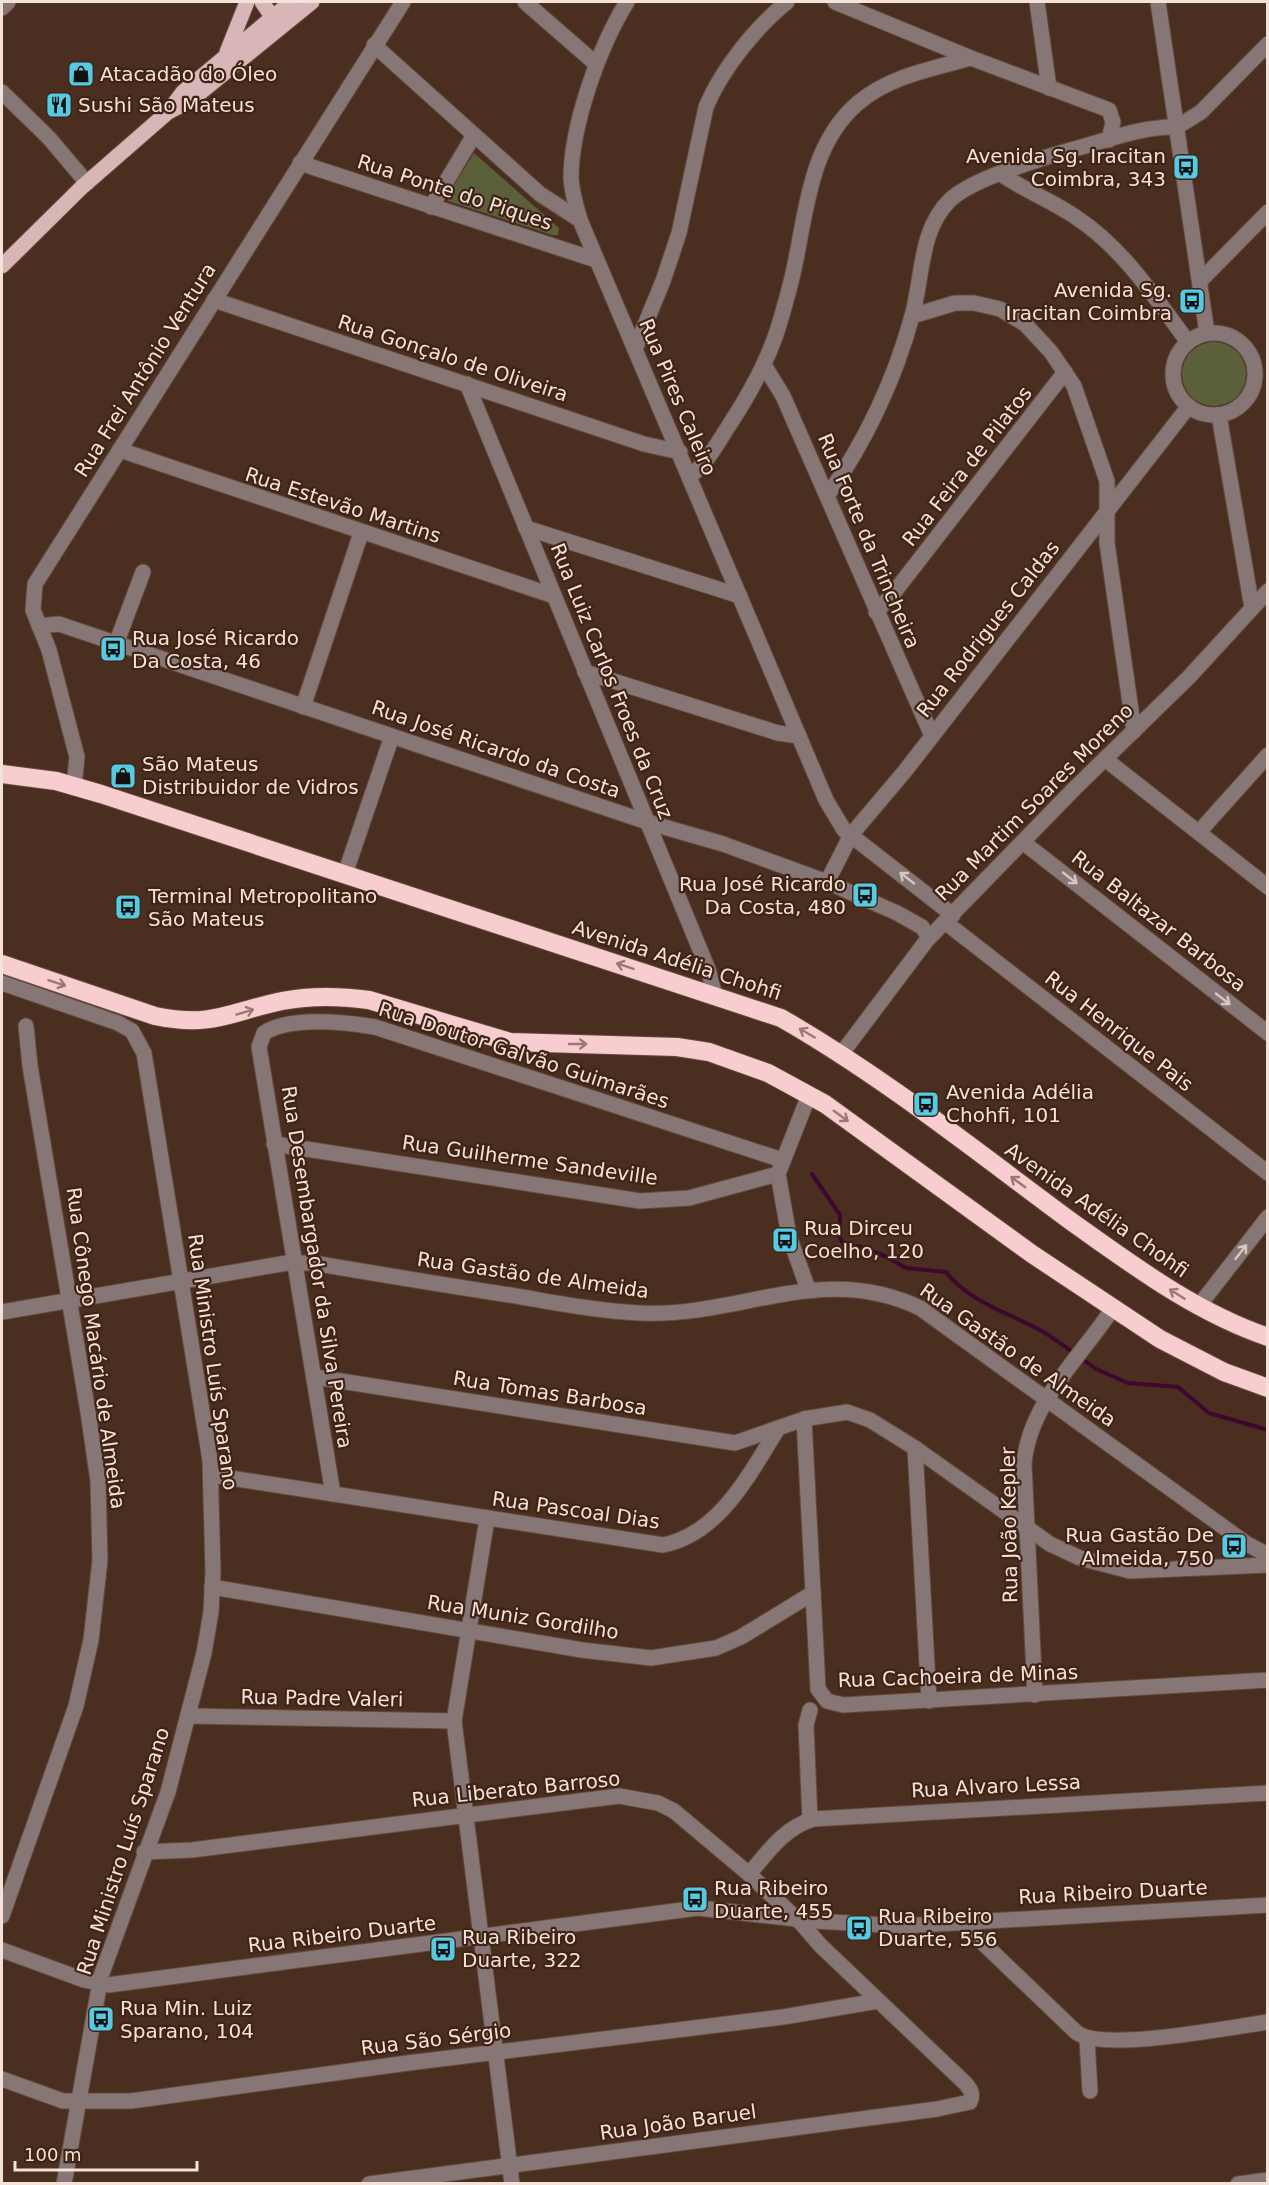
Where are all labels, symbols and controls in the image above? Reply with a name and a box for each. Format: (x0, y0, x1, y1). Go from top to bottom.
shop icon: Atacadão do Óleo (66, 59, 96, 89)
place label: Atacadão do Óleo (100, 62, 277, 86)
restaurant icon: Sushi São Mateus (44, 90, 74, 120)
place label: Sushi São Mateus (78, 93, 255, 117)
place label: Avenida Sg. Iracitan Coimbra, 343 (966, 144, 1166, 191)
street label: Rua Ponte do Piques (354, 149, 556, 235)
bus stop icon: Avenida Sg. Iracitan Coimbra, 343 (1171, 152, 1201, 182)
street label: Rua Frei Antônio Ventura (69, 259, 221, 481)
place label: Avenida Sg. Iracitan Coimbra (1006, 278, 1172, 325)
bus stop icon: Avenida Sg. Iracitan Coimbra (1177, 286, 1207, 316)
street label: Rua Gonçalo de Oliveira (335, 309, 571, 407)
street label: Rua Pires Caleiro (634, 315, 722, 479)
street label: Rua Feira de Pilatos (897, 381, 1037, 551)
street label: Rua Forte da Trincheira (813, 430, 925, 652)
street label: Rua Estevão Martins (242, 462, 444, 548)
street label: Rua Rodrigues Caldas (912, 536, 1064, 722)
street label: Rua Luiz Carlos Froes da Cruz (546, 540, 678, 822)
place label: Rua José Ricardo Da Costa, 46 (132, 626, 299, 673)
bus stop icon: Rua José Ricardo Da Costa, 46 (98, 634, 128, 664)
street label: Rua José Ricardo da Costa (369, 695, 623, 803)
street label: Rua Martim Soares Moreno (930, 698, 1138, 906)
place label: São Mateus Distribuidor de Vidros (142, 752, 359, 799)
shop icon: São Mateus Distribuidor de Vidros (108, 761, 138, 791)
street label: Rua Baltazar Barbosa (1067, 845, 1251, 997)
place label: Rua José Ricardo Da Costa, 480 (679, 872, 846, 919)
one-way arrow (899, 872, 915, 885)
one-way arrow (1061, 872, 1077, 885)
bus stop icon: Rua José Ricardo Da Costa, 480 (850, 880, 880, 910)
place label: Terminal Metropolitano São Mateus (147, 884, 377, 931)
bus stop icon: Terminal Metropolitano São Mateus (113, 892, 143, 922)
street label: Avenida Adélia Chohfi (569, 915, 785, 1005)
one-way arrow (616, 960, 635, 971)
street label: Rua Henrique Pais (1040, 966, 1198, 1096)
one-way arrow (47, 978, 66, 989)
one-way arrow (1215, 992, 1231, 1005)
street label: Rua Doutor Galvão Guimarães (376, 997, 672, 1113)
one-way arrow (235, 1006, 254, 1017)
one-way arrow (799, 1027, 816, 1039)
one-way arrow (568, 1038, 588, 1050)
place label: Avenida Adélia Chohfi, 101 (946, 1080, 1094, 1127)
street label: Rua Desembargador da Silva Pereira (276, 1084, 358, 1450)
bus stop icon: Avenida Adélia Chohfi, 101 (911, 1089, 941, 1119)
one-way arrow (833, 1110, 849, 1122)
street label: Rua Guilherme Sandeville (401, 1130, 659, 1190)
street label: Avenida Adélia Chohfi (1001, 1138, 1193, 1282)
one-way arrow (1010, 1176, 1026, 1188)
street label: Rua Cônego Macário de Almeida (62, 1186, 130, 1510)
place label: Rua Dirceu Coelho, 120 (804, 1216, 924, 1263)
bus stop icon: Rua Dirceu Coelho, 120 (770, 1225, 800, 1255)
street label: Rua Ministro Luís Sparano (183, 1232, 243, 1492)
one-way arrow (1234, 1244, 1247, 1260)
street label: Rua Gastão de Almeida (415, 1247, 651, 1303)
street label: Rua Gastão de Almeida (915, 1278, 1121, 1432)
one-way arrow (1169, 1288, 1186, 1300)
street label: Rua Tomas Barbosa (451, 1366, 649, 1420)
street label: Rua João Kepler (996, 1446, 1022, 1603)
street label: Rua Pascoal Dias (491, 1486, 661, 1534)
place label: Rua Gastão De Almeida, 750 (1065, 1523, 1214, 1570)
bus stop icon: Rua Gastão De Almeida, 750 (1219, 1531, 1249, 1561)
street label: Rua Muniz Gordilho (425, 1590, 621, 1644)
street label: Rua Cachoeira de Minas (837, 1660, 1079, 1692)
street label: Rua Padre Valeri (240, 1685, 404, 1711)
street label: Rua Ministro Luís Sparano (72, 1724, 174, 1978)
street label: Rua Liberato Barroso (411, 1766, 621, 1812)
street label: Rua Alvaro Lessa (910, 1770, 1082, 1802)
street label: Rua Ribeiro Duarte (1018, 1875, 1208, 1909)
place label: Rua Ribeiro Duarte, 455 (714, 1876, 834, 1923)
bus stop icon: Rua Ribeiro Duarte, 455 (680, 1884, 710, 1914)
place label: Rua Ribeiro Duarte, 556 (878, 1904, 998, 1951)
street label: Rua Ribeiro Duarte (247, 1911, 437, 1957)
bus stop icon: Rua Ribeiro Duarte, 556 (844, 1913, 874, 1943)
place label: Rua Ribeiro Duarte, 322 (462, 1925, 582, 1972)
bus stop icon: Rua Ribeiro Duarte, 322 (428, 1934, 458, 1964)
place label: Rua Min. Luiz Sparano, 104 (120, 1996, 254, 2043)
bus stop icon: Rua Min. Luiz Sparano, 104 (86, 2004, 116, 2034)
street label: Rua São Sérgio (359, 2018, 513, 2060)
street label: Rua João Baruel (598, 2099, 758, 2145)
scale bar (15, 2134, 196, 2172)
text: 100 m (24, 2144, 82, 2165)

